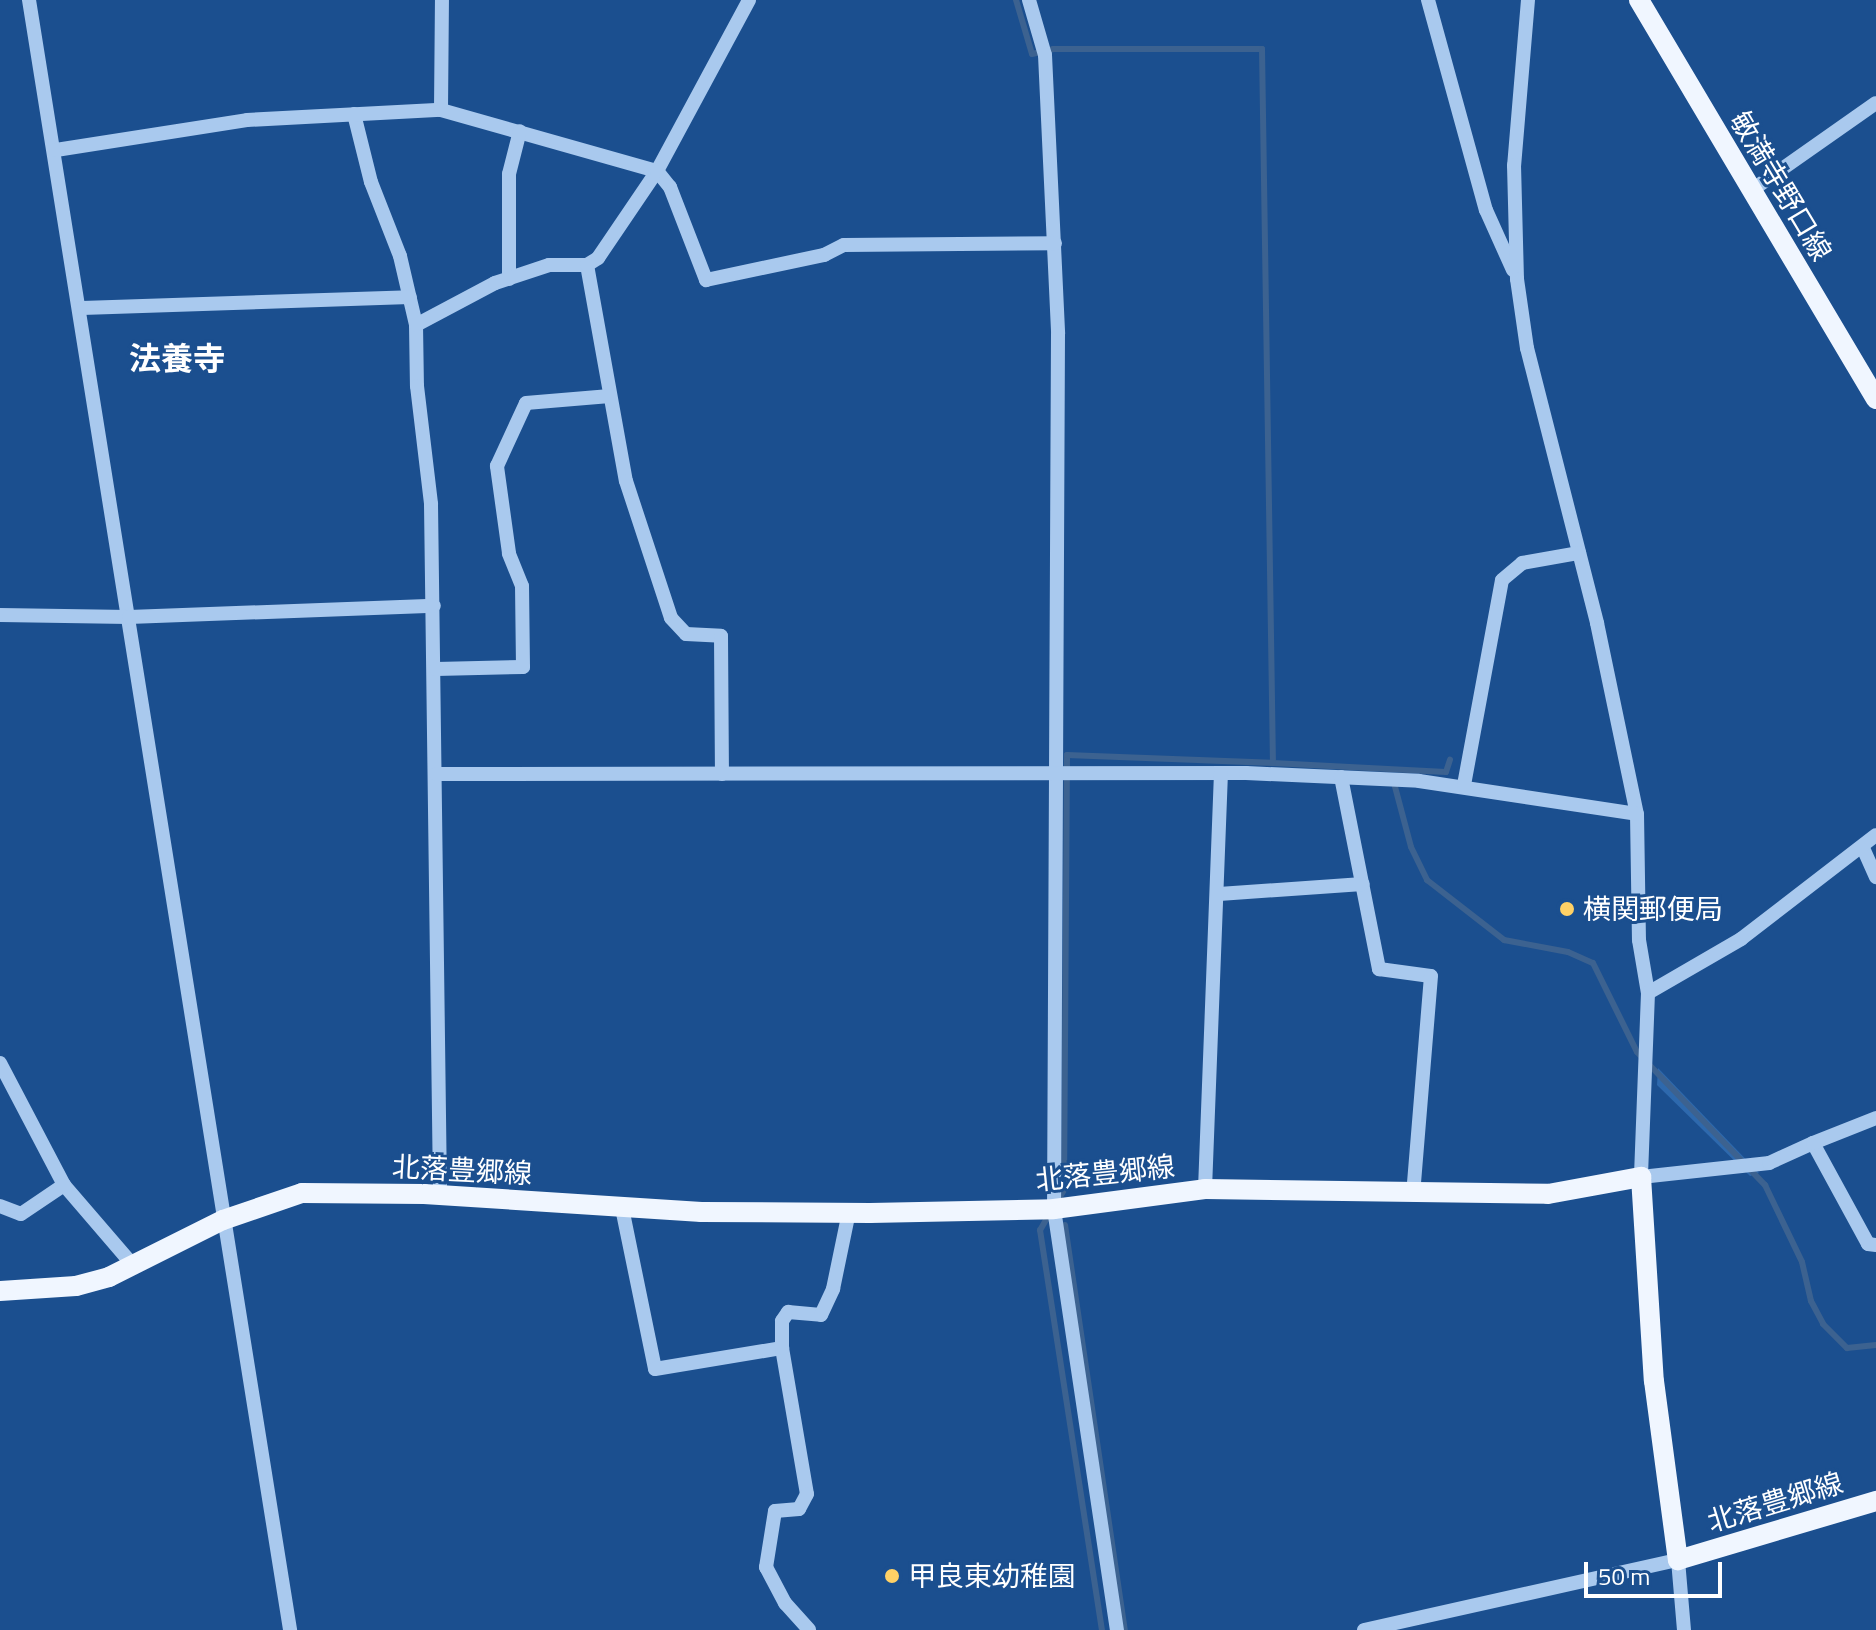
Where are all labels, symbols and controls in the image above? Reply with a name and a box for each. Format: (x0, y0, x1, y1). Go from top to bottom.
street label: 敏満寺野口線 (1723, 105, 1839, 267)
district label: 法養寺 (129, 339, 225, 377)
place label: 横関郵便局 (1583, 892, 1723, 926)
marker: 横関郵便局 (1558, 900, 1576, 918)
street label: 北落豊郷線 (1034, 1149, 1176, 1197)
street label: 北落豊郷線 (391, 1150, 533, 1190)
street label: 北落豊郷線 (1703, 1465, 1847, 1539)
scale bar (1588, 1546, 1726, 1596)
text: 50 m (1598, 1558, 1650, 1594)
place label: 甲良東幼稚園 (908, 1559, 1076, 1593)
marker: 甲良東幼稚園 (883, 1567, 901, 1585)

